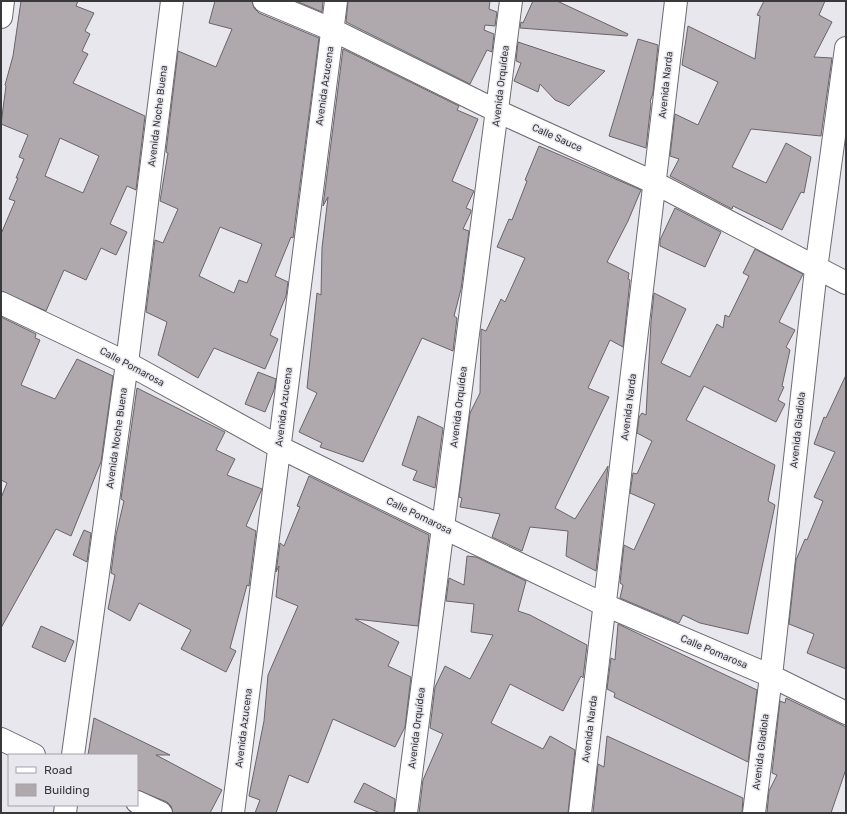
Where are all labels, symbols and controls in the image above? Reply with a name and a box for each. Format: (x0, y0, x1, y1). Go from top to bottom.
street label: Avenida Orquídea (490, 45, 512, 127)
street label: Avenida Azucena (313, 46, 337, 126)
street label: Avenida Narda (657, 51, 675, 119)
street label: Avenida Noche Buena (146, 65, 170, 167)
street label: Calle Sauce (530, 122, 584, 155)
street label: Calle Pomarosa (98, 345, 166, 389)
street label: Avenida Orquídea (448, 366, 470, 448)
street label: Avenida Azucena (273, 367, 295, 447)
street label: Avenida Narda (619, 373, 639, 441)
street label: Avenida Noche Buena (104, 387, 130, 489)
street label: Avenida Gladiola (788, 391, 808, 469)
street label: Calle Pomarosa (384, 495, 454, 537)
street label: Calle Pomarosa (679, 632, 749, 672)
street label: Avenida Orquídea (406, 687, 428, 769)
street label: Avenida Azucena (233, 688, 255, 768)
street label: Avenida Narda (580, 695, 600, 763)
street label: Avenida Gladiola (750, 713, 772, 791)
legend (8, 754, 138, 806)
text: Road (44, 763, 72, 777)
text: Building (44, 783, 90, 797)

